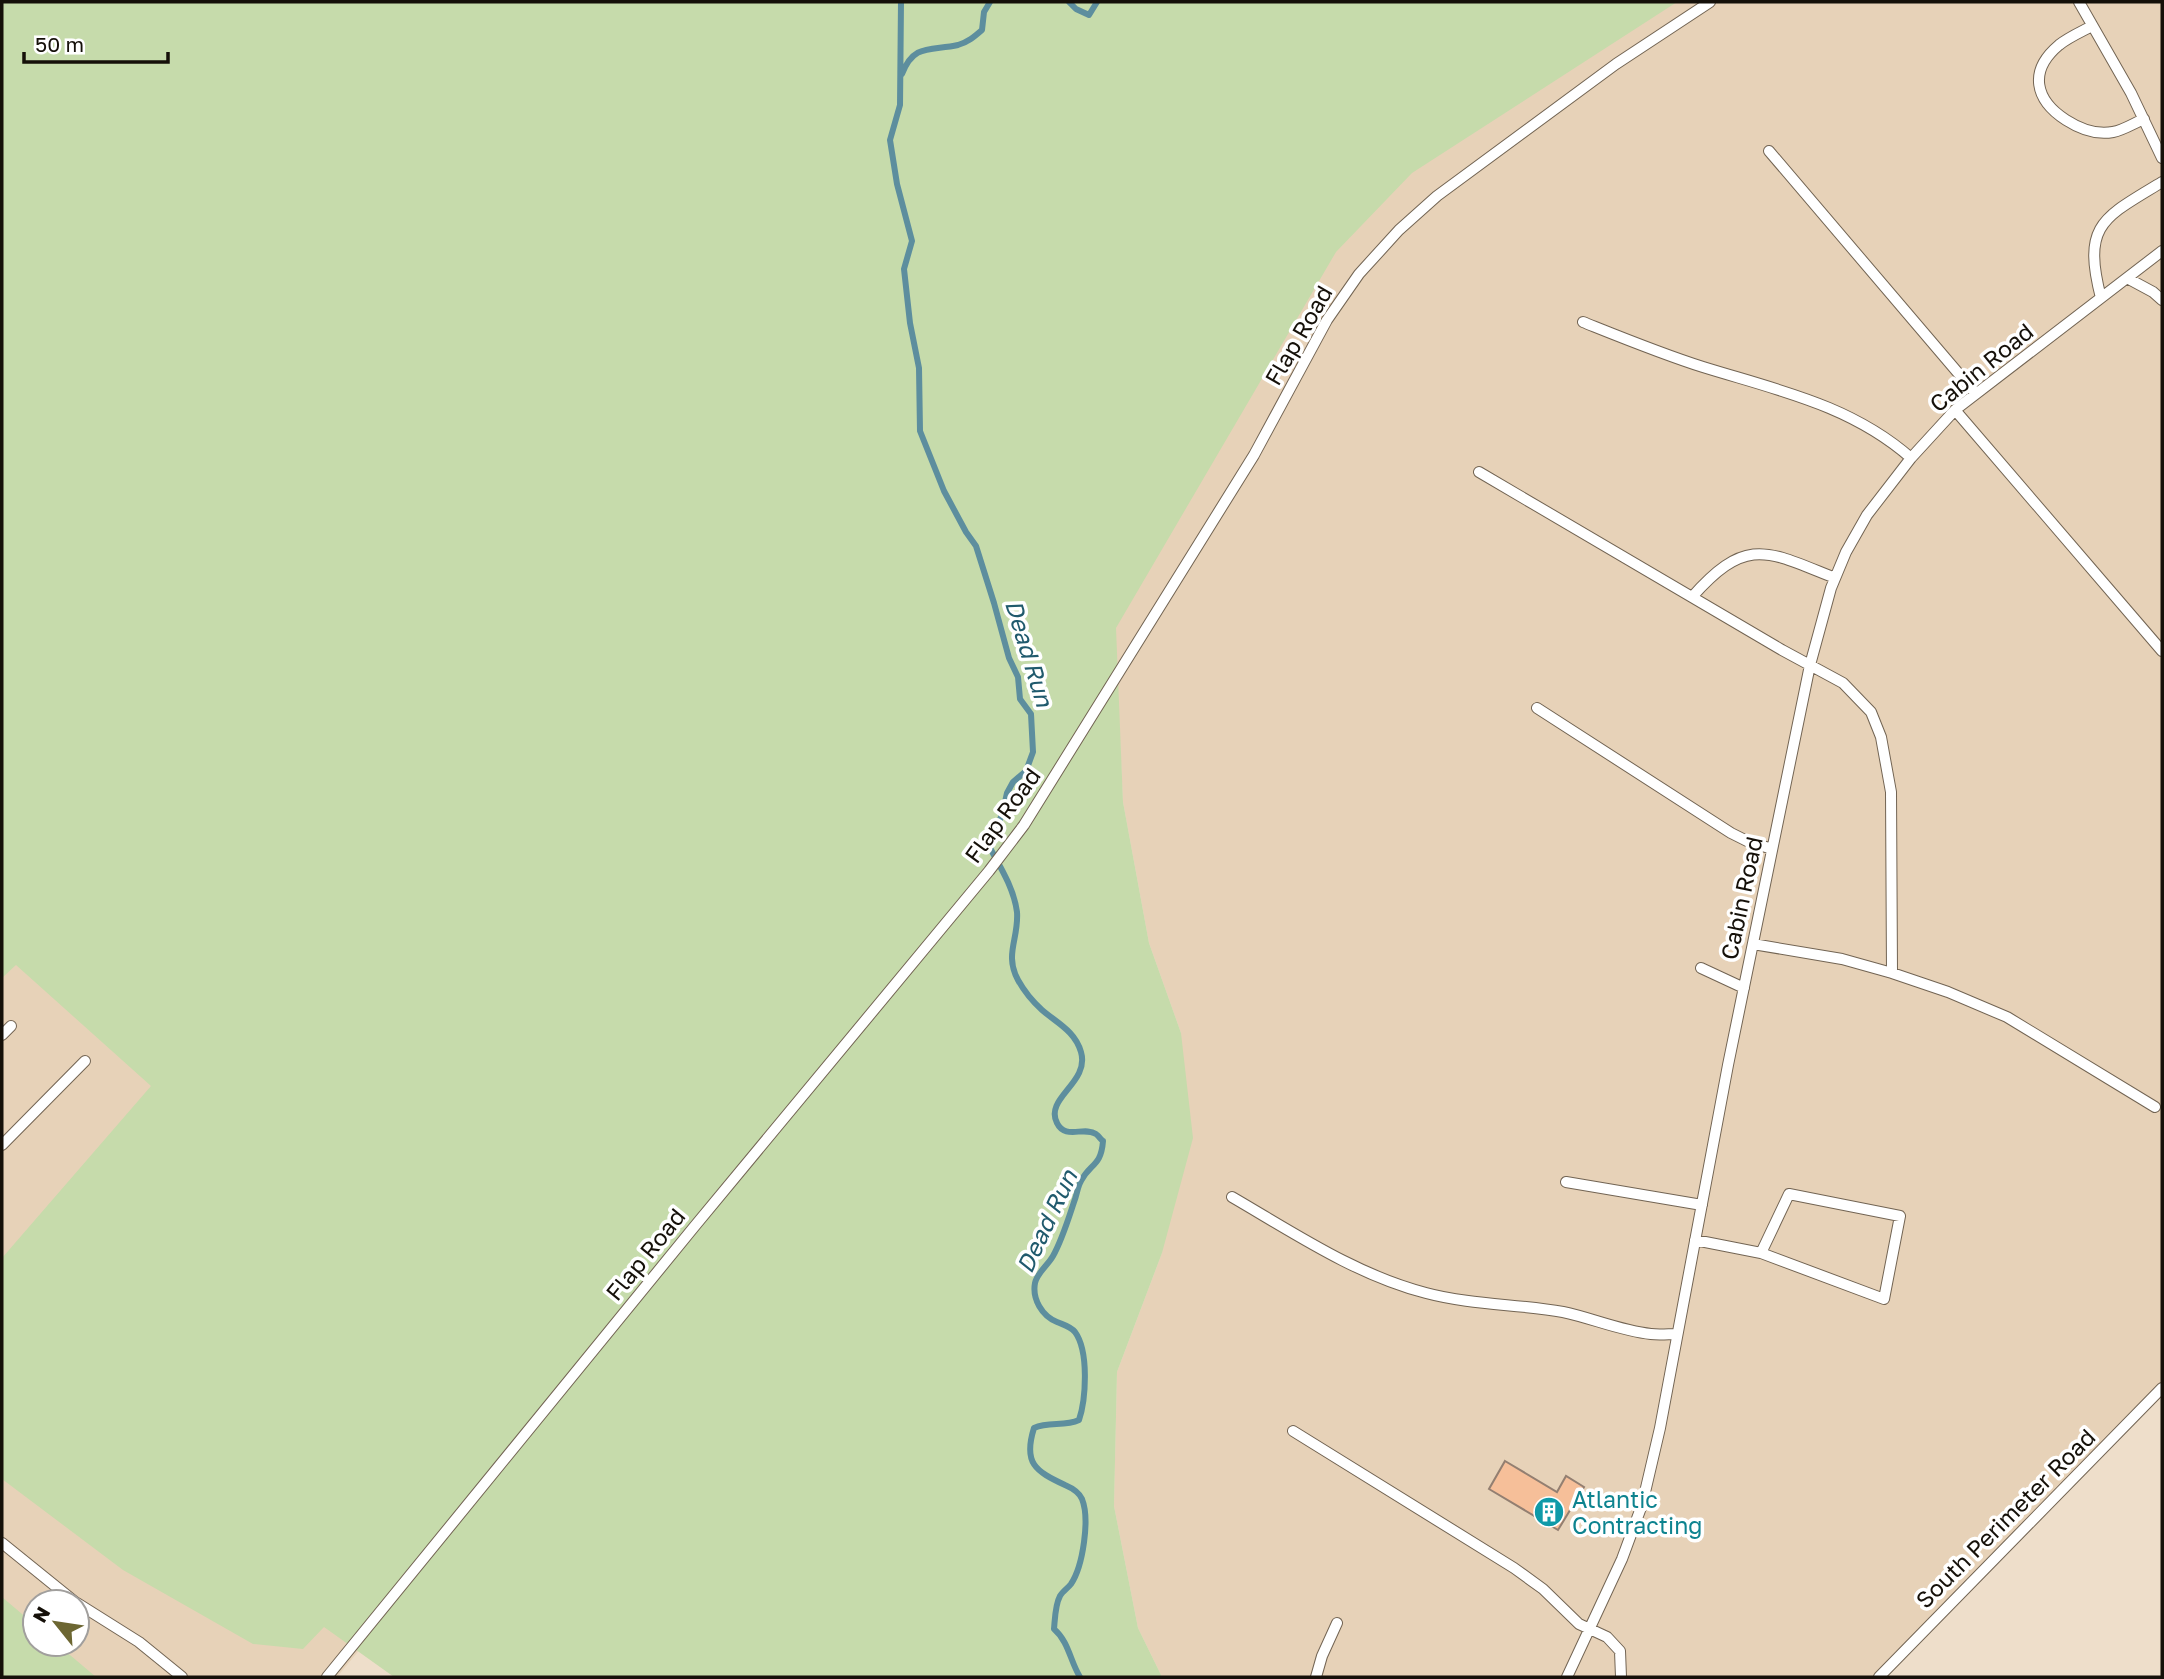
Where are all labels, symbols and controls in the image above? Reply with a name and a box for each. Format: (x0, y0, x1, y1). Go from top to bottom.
scale bar (24, 21, 168, 65)
text: 50 m (35, 31, 84, 57)
street label: Flap Road (1258, 280, 1338, 390)
street label: Cabin Road (1924, 317, 2038, 417)
water label: Dead Run (1000, 596, 1060, 711)
street label: Flap Road (958, 762, 1046, 868)
street label: Cabin Road (1714, 834, 1768, 962)
water label: Dead Run (1010, 1164, 1083, 1277)
street label: Flap Road (599, 1202, 691, 1306)
street label: South Perimeter Road (1909, 1422, 2101, 1614)
place label: Atlantic Contracting (1572, 1485, 1702, 1539)
building icon: Atlantic Contracting (1532, 1495, 1566, 1529)
north arrow (21, 1588, 91, 1658)
text: N (27, 1602, 54, 1626)

